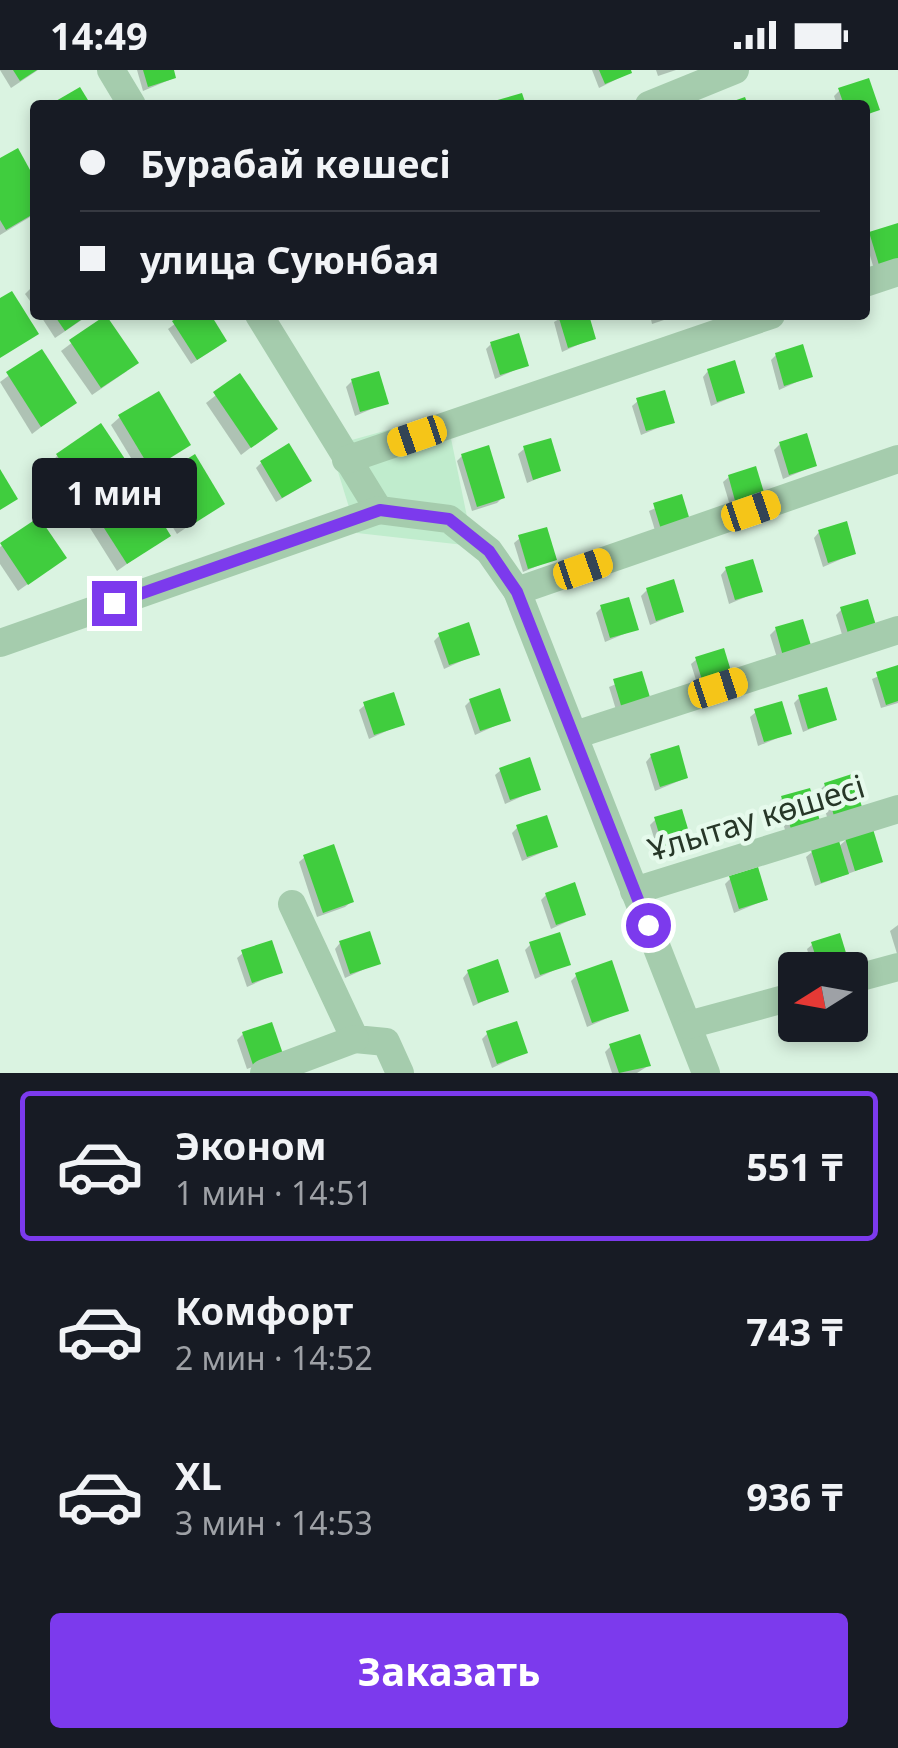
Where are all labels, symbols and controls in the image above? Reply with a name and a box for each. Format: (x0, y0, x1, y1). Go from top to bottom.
text: 14:49 (50, 9, 148, 61)
text: Бурабай көшесі (140, 137, 451, 189)
text: улица Суюнбая (140, 233, 439, 285)
car (384, 412, 450, 460)
callout: 1 мин (32, 458, 196, 528)
text: 1 мин (67, 471, 162, 514)
car (718, 487, 784, 535)
car (550, 545, 616, 593)
route end (92, 581, 137, 626)
car (685, 664, 751, 712)
street label: Ұлытау көшесі (643, 764, 869, 870)
route start (626, 903, 671, 948)
north arrow (778, 952, 868, 1042)
map controls (778, 952, 868, 1042)
text: Эконом (175, 1119, 327, 1171)
icon: car (55, 1121, 145, 1211)
text: 551 ₸ (746, 1140, 843, 1192)
text: 1 мин · 14:51 (175, 1171, 373, 1214)
text: Комфорт (175, 1284, 353, 1336)
icon: car (55, 1286, 145, 1376)
text: 743 ₸ (746, 1305, 843, 1357)
text: 2 мин · 14:52 (175, 1336, 373, 1379)
text: XL (175, 1449, 222, 1501)
icon: car (55, 1451, 145, 1541)
text: 936 ₸ (746, 1470, 843, 1522)
text: 3 мин · 14:53 (175, 1501, 373, 1544)
button: Заказать (50, 1613, 848, 1728)

